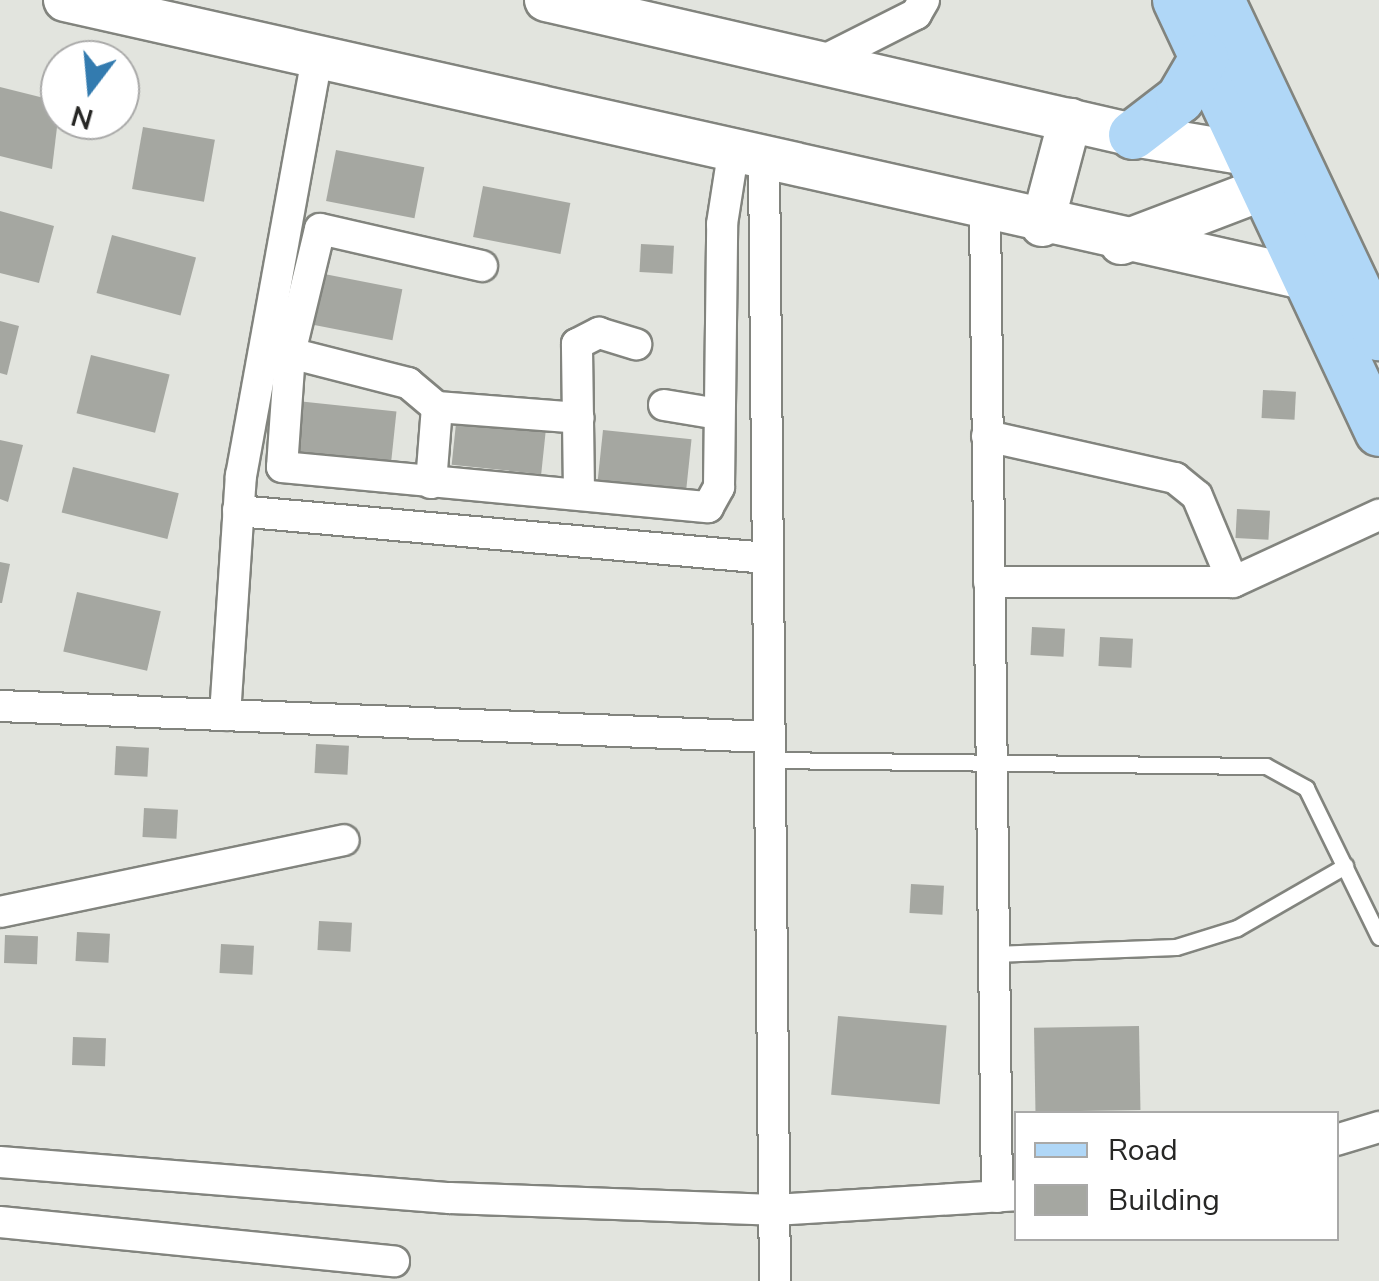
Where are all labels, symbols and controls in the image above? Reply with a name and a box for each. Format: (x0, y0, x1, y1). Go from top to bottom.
north arrow (40, 40, 140, 140)
text: N (67, 96, 98, 138)
legend (1014, 1111, 1339, 1241)
text: Road (1108, 1130, 1178, 1171)
text: Building (1108, 1180, 1220, 1221)

